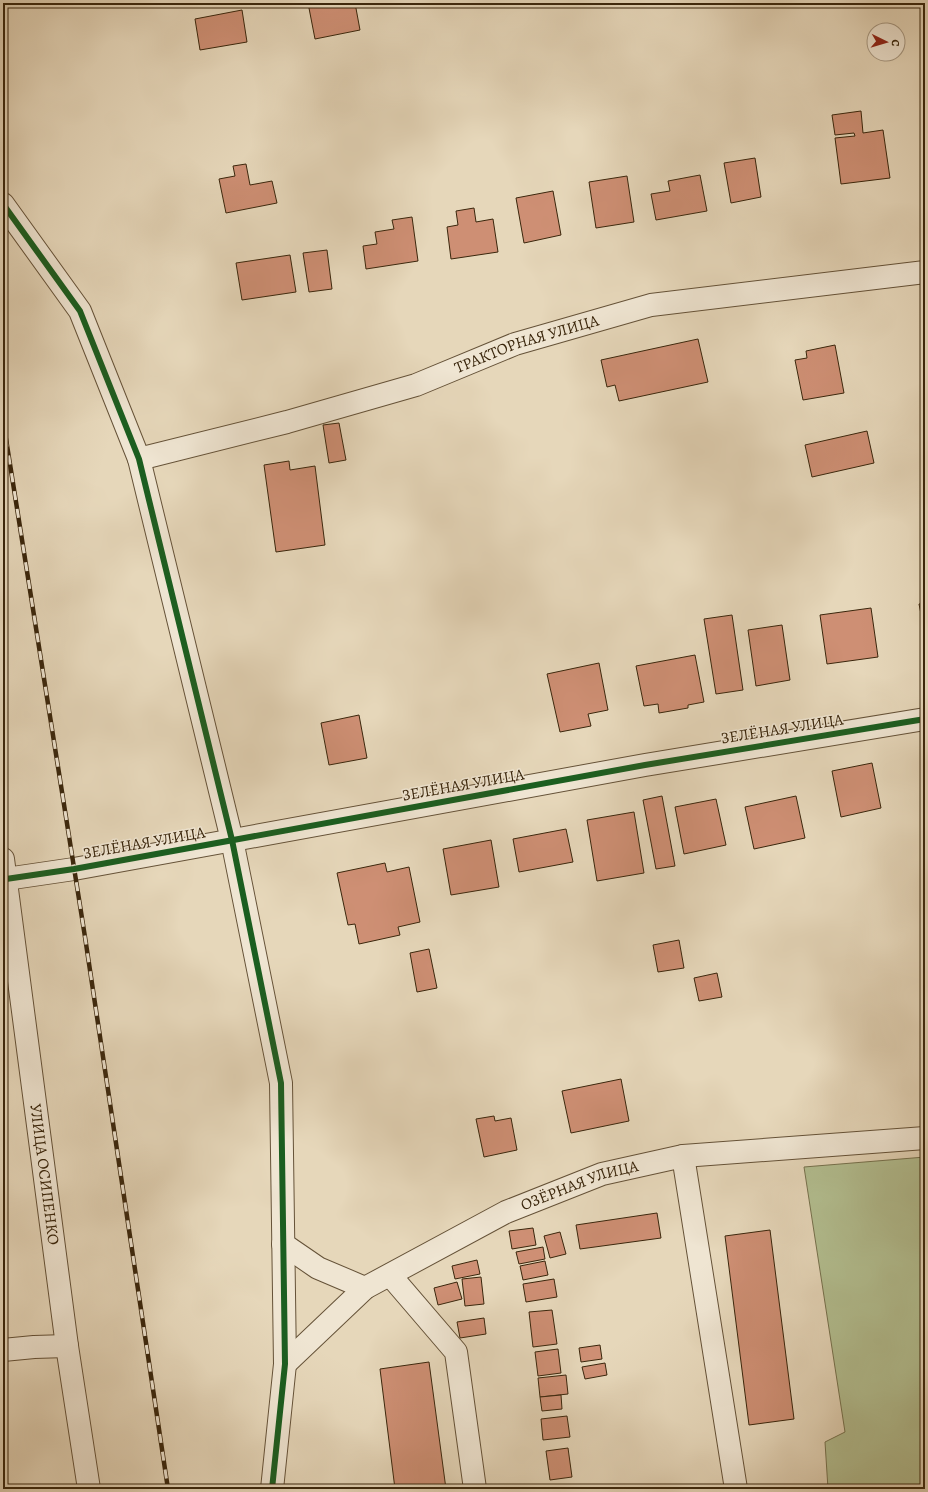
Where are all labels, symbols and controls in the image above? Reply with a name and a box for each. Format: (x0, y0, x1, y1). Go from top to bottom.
north arrow (866, 22, 906, 62)
text: С (888, 39, 903, 47)
street label: ТРАКТОРНАЯ УЛИЦА (451, 309, 602, 379)
street label: ЗЕЛЁНАЯ УЛИЦА (719, 708, 846, 750)
street label: ЗЕЛЁНАЯ УЛИЦА (400, 763, 527, 807)
street label: ЗЕЛЁНАЯ УЛИЦА (81, 821, 208, 865)
street label: УЛИЦА ОСИПЕНКО (24, 1102, 65, 1246)
street label: ОЗЁРНАЯ УЛИЦА (517, 1155, 641, 1216)

